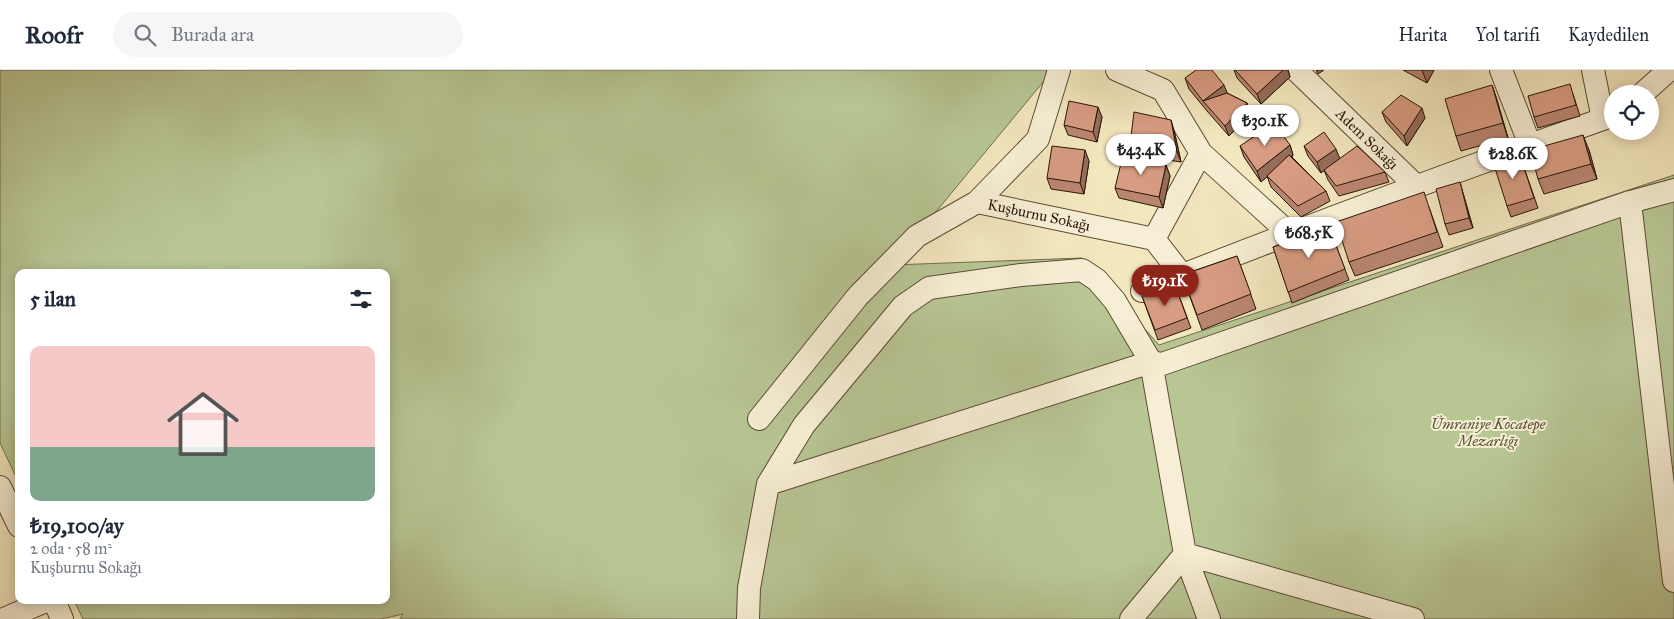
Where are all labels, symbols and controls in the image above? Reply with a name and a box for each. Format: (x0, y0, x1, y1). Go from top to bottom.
search box (113, 12, 463, 57)
text: Roofr (25, 20, 83, 50)
icon: search (131, 21, 159, 49)
text: Burada ara (171, 23, 254, 46)
text: Harita (1398, 24, 1447, 46)
text: Yol tarifi (1475, 24, 1540, 46)
text: Kaydedilen (1568, 24, 1649, 46)
map controls (1604, 85, 1659, 140)
button: locate (1604, 85, 1659, 140)
pin: ₺30.1K (1224, 104, 1306, 147)
street label: Adem Sokağı (1331, 104, 1402, 173)
text: ₺30.1K (1242, 111, 1288, 130)
pin: ₺43.4K (1100, 134, 1182, 176)
pin: ₺28.6K (1472, 138, 1554, 180)
text: ₺43.4K (1117, 140, 1165, 159)
text: ₺28.6K (1489, 144, 1537, 163)
street label: Kuşburnu Sokağı (986, 195, 1092, 235)
pin: ₺68.5K (1268, 216, 1350, 259)
text: ₺68.5K (1285, 223, 1333, 242)
pin: ₺19.1K (1124, 264, 1206, 307)
text: ₺19.1K (1143, 271, 1187, 290)
icon: filters (347, 285, 375, 313)
text: 5 ilan (30, 286, 76, 312)
icon: home (158, 379, 248, 469)
park label: Ümraniye Kocatepe Mezarlığı (1431, 415, 1546, 450)
text: ₺19,100/ay (30, 513, 124, 539)
text: 2 oda · 58 m² (30, 539, 112, 558)
text: Kuşburnu Sokağı (30, 558, 142, 577)

